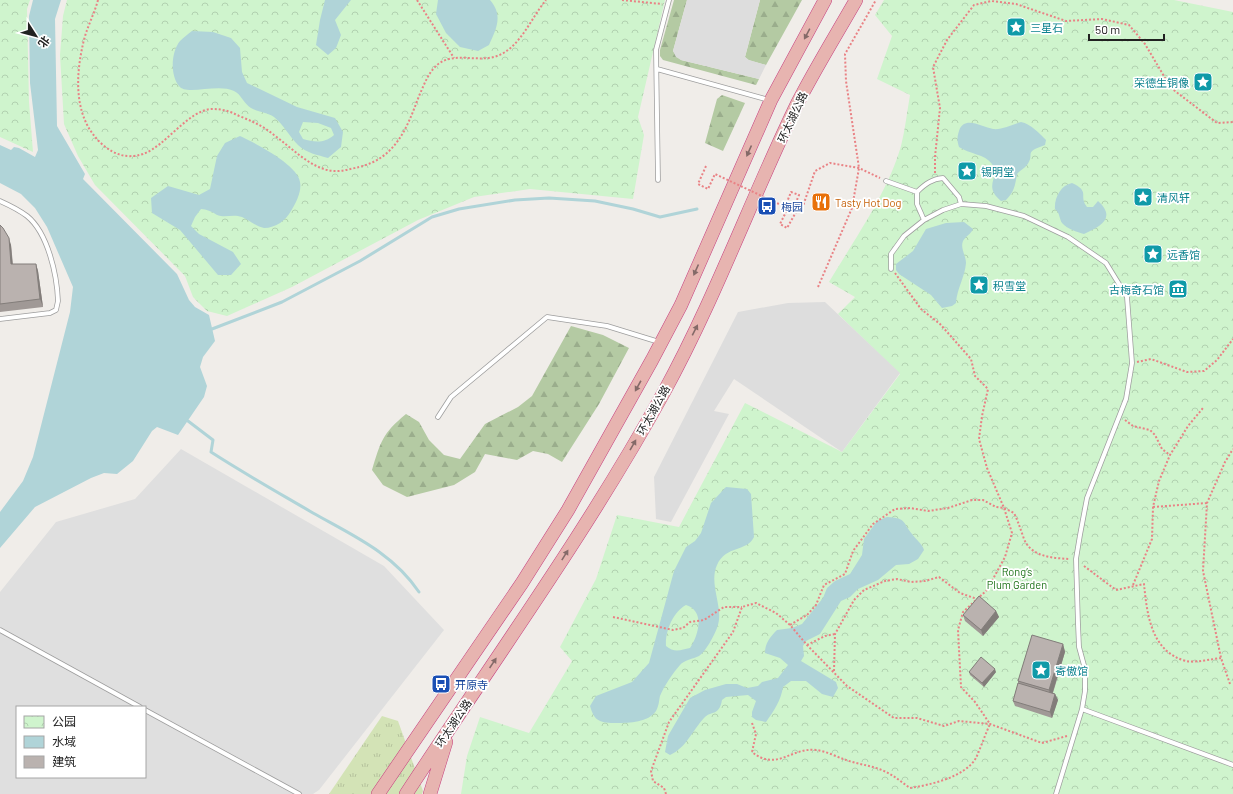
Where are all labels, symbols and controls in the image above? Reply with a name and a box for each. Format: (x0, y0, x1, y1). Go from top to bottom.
north arrow (16, 16, 56, 56)
place icon: 三星石 (1005, 16, 1027, 38)
scale bar (1089, 16, 1164, 42)
place label: 三星石 (1030, 21, 1063, 34)
text: 50 m (1095, 22, 1120, 36)
one-way arrow (803, 28, 810, 40)
text: 北 (36, 34, 53, 50)
place icon: 荣德生铜像 (1192, 71, 1214, 93)
place label: 荣德生铜像 (1134, 76, 1189, 89)
street label: 环太湖公路 (774, 89, 810, 145)
one-way arrow (746, 145, 752, 156)
place icon: 锡明堂 (956, 160, 978, 182)
place label: 锡明堂 (981, 165, 1014, 178)
place icon: 清风轩 (1132, 186, 1154, 208)
restaurant icon: Tasty Hot Dog (810, 191, 832, 213)
place label: 清风轩 (1157, 191, 1190, 204)
bus stop icon: 梅园 (756, 195, 778, 217)
place label: Tasty Hot Dog (835, 196, 901, 209)
place label: 梅园 (781, 200, 803, 213)
place icon: 远香馆 (1142, 243, 1164, 265)
place label: 远香馆 (1167, 248, 1200, 261)
one-way arrow (693, 264, 699, 276)
place icon: 积雪堂 (968, 274, 990, 296)
museum icon: 古梅奇石馆 (1167, 278, 1189, 300)
place label: 积雪堂 (993, 279, 1026, 292)
place label: 古梅奇石馆 (1109, 283, 1164, 296)
one-way arrow (692, 325, 699, 336)
one-way arrow (635, 380, 642, 392)
street label: 环太湖公路 (634, 383, 672, 437)
one-way arrow (630, 439, 637, 451)
one-way arrow (561, 550, 569, 560)
park label: Rong’s Plum Garden (987, 565, 1047, 591)
one-way arrow (489, 658, 497, 669)
place icon: 寄傲馆 (1030, 659, 1052, 681)
place label: 寄傲馆 (1055, 664, 1088, 677)
bus stop icon: 开原寺 (430, 673, 452, 695)
place label: 开原寺 (455, 678, 488, 691)
street label: 环太湖公路 (432, 697, 474, 749)
legend (16, 706, 146, 778)
text: 公园 (52, 714, 76, 728)
text: 水域 (52, 734, 76, 748)
text: 建筑 (52, 754, 76, 768)

